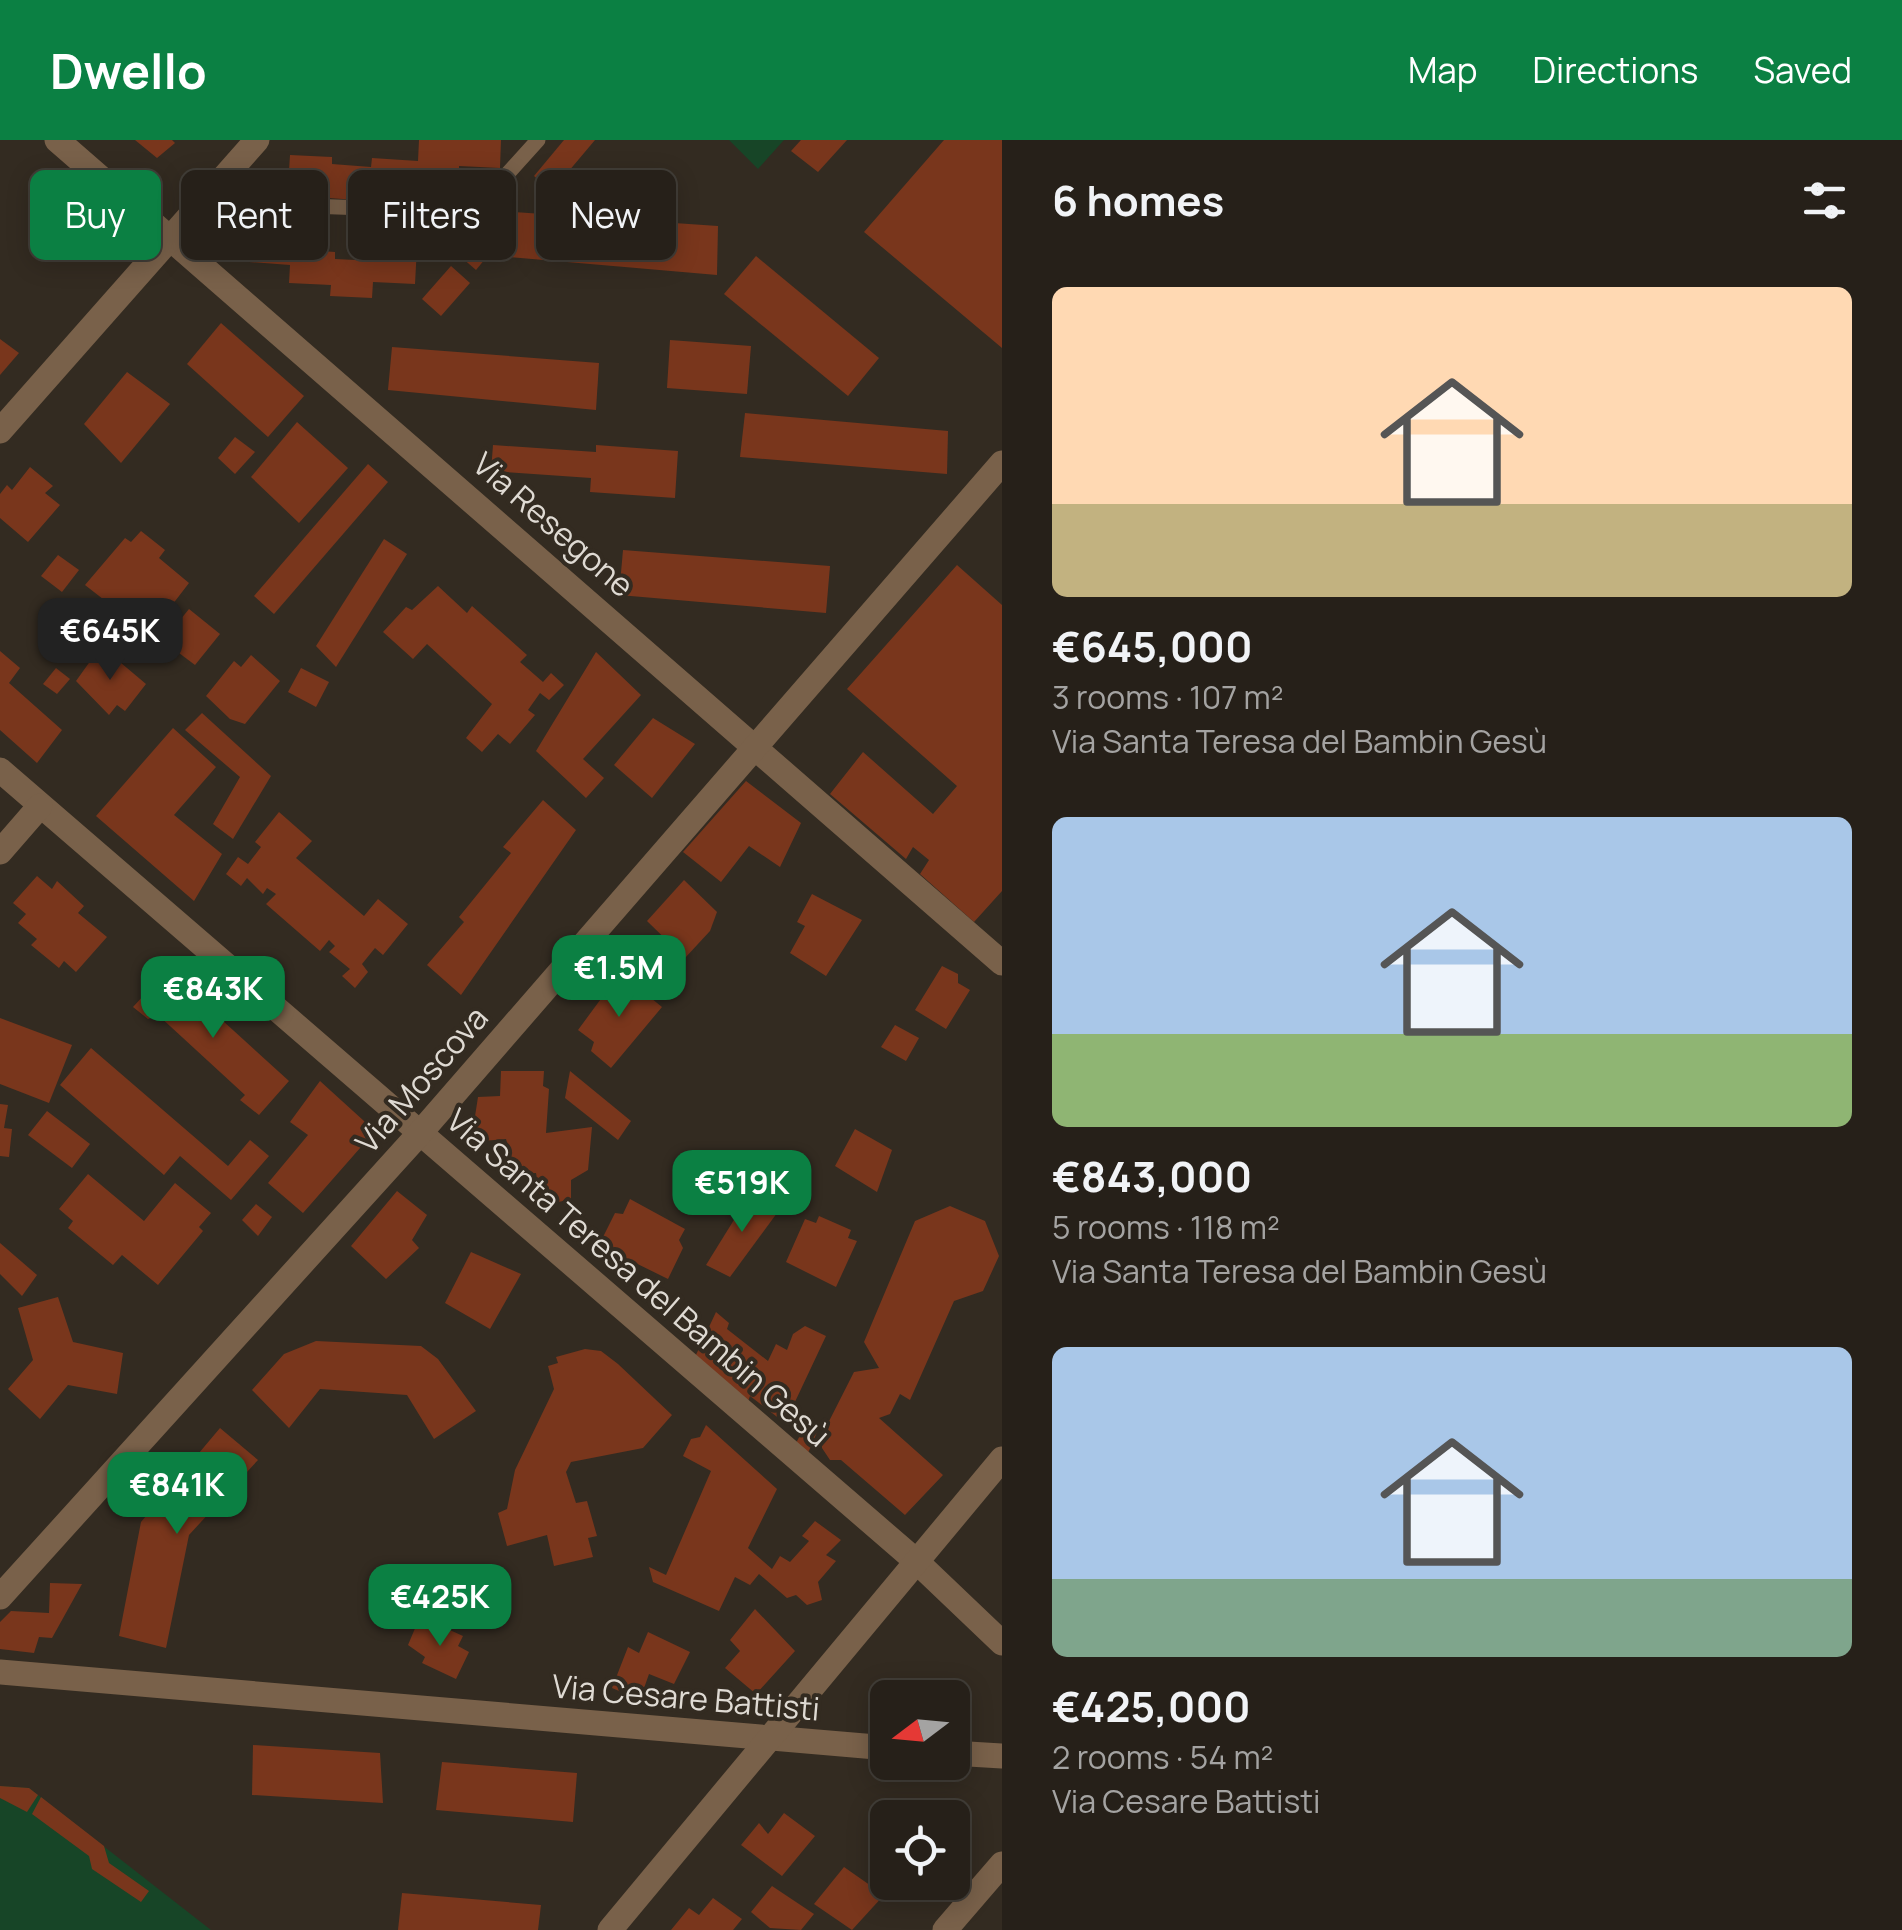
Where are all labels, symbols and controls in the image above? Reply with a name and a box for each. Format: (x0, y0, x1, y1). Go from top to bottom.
text: Dwello (50, 38, 207, 103)
text: Map (1408, 46, 1478, 94)
text: Directions (1533, 46, 1698, 94)
text: Saved (1753, 46, 1852, 94)
chip: Buy (30, 170, 161, 260)
chip: Rent (181, 170, 328, 260)
chip: Filters (348, 170, 516, 260)
chip: New (536, 170, 676, 260)
text: 6 homes (1052, 171, 1224, 229)
icon: filters (1797, 173, 1852, 228)
icon: home (1362, 352, 1542, 532)
street label: Via Resegone (464, 442, 644, 607)
pin: €645K (40, 598, 180, 683)
text: €645K (60, 608, 160, 652)
text: €645,000 (1052, 617, 1253, 675)
text: 3 rooms · 107 m² (1052, 675, 1284, 719)
text: Via Santa Teresa del Bambin Gesù (1052, 719, 1547, 763)
icon: home (1362, 882, 1542, 1062)
pin: €1.5M (549, 935, 689, 1020)
text: €1.5M (574, 945, 664, 989)
pin: €843K (143, 956, 283, 1041)
text: €843K (163, 966, 263, 1010)
street label: Via Moscova (345, 996, 497, 1162)
street label: Via Santa Teresa del Bambin Gesù (437, 1098, 840, 1456)
text: €843,000 (1052, 1147, 1252, 1205)
pin: €519K (672, 1150, 812, 1235)
text: €519K (694, 1160, 790, 1204)
text: 5 rooms · 118 m² (1052, 1205, 1280, 1249)
text: Via Santa Teresa del Bambin Gesù (1052, 1249, 1547, 1293)
icon: home (1362, 1412, 1542, 1592)
pin: €841K (107, 1452, 247, 1537)
text: €841K (129, 1462, 225, 1506)
pin: €425K (370, 1564, 510, 1649)
text: €425K (390, 1574, 490, 1618)
street label: Via Cesare Battisti (550, 1663, 822, 1731)
text: €425,000 (1052, 1677, 1251, 1735)
north arrow (870, 1680, 970, 1780)
map controls (870, 1680, 970, 1900)
text: 2 rooms · 54 m² (1052, 1735, 1273, 1779)
text: Via Cesare Battisti (1052, 1779, 1321, 1823)
button: locate (870, 1800, 970, 1900)

